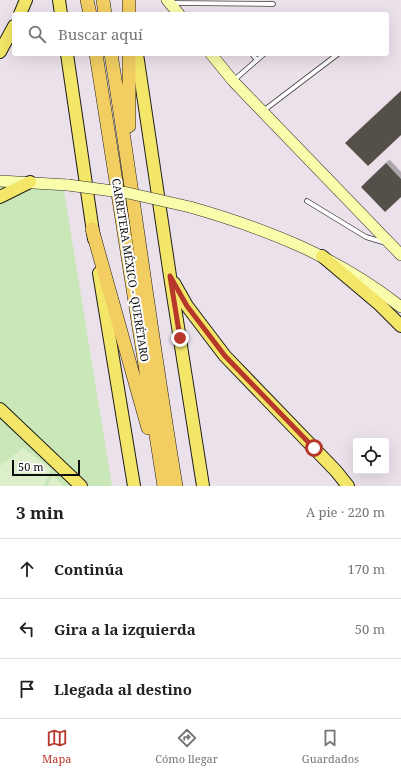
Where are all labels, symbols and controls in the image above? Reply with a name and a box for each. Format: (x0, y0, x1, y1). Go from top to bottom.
search box (12, 12, 389, 56)
icon: search (26, 23, 48, 45)
text: Buscar aquí (58, 24, 143, 44)
street label: CARRETERA MÉXICO - QUERÉTARO (109, 177, 153, 363)
route end (171, 329, 189, 347)
map controls (353, 438, 389, 474)
button: locate (353, 438, 389, 474)
route start (305, 439, 323, 457)
scale bar (12, 458, 80, 477)
text: 50 m (18, 459, 44, 474)
text: 3 min (16, 501, 64, 524)
text: A pie · 220 m (306, 503, 385, 521)
icon: ahead (16, 558, 38, 580)
text: Continúa (54, 559, 124, 579)
text: 170 m (348, 560, 385, 578)
icon: left (16, 618, 38, 640)
text: Gira a la izquierda (54, 619, 196, 639)
text: 50 m (355, 620, 385, 638)
icon: arrive (16, 678, 38, 700)
text: Llegada al destino (54, 679, 192, 699)
tab: Mapa (42, 727, 71, 766)
tab: Cómo llegar (155, 727, 218, 766)
tab: Guardados (302, 727, 359, 766)

